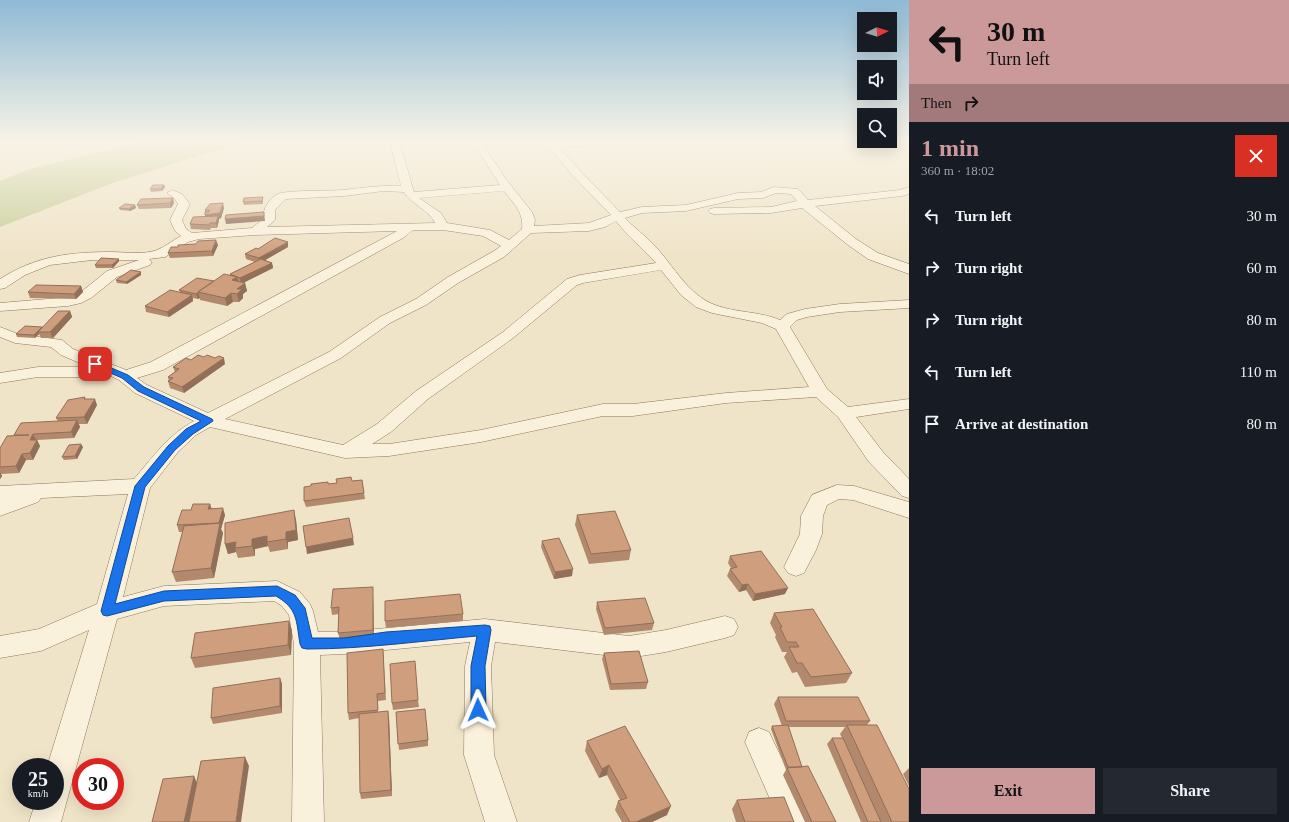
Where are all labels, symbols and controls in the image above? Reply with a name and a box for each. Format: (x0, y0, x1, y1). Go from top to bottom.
north arrow (857, 12, 897, 52)
map controls (857, 12, 897, 148)
icon: left (921, 16, 973, 68)
text: 30 m (987, 16, 1045, 47)
text: Turn left (987, 49, 1050, 69)
button: sound (857, 60, 897, 100)
icon: right (960, 92, 982, 114)
text: Then (921, 95, 952, 111)
button: search (857, 108, 897, 148)
text: 1 min (921, 135, 979, 161)
button: close (1235, 135, 1277, 177)
text: 360 m · 18:02 (921, 163, 994, 178)
icon: left (921, 205, 943, 227)
text: Turn left (955, 208, 1012, 224)
text: 30 m (1247, 208, 1277, 224)
icon: right (921, 257, 943, 279)
text: Turn right (955, 260, 1022, 276)
text: 60 m (1247, 260, 1277, 276)
icon: right (921, 309, 943, 331)
text: Turn right (955, 312, 1022, 328)
text: 80 m (1247, 312, 1277, 328)
pin (78, 347, 112, 381)
icon: arrive (84, 353, 106, 375)
icon: left (921, 361, 943, 383)
text: Turn left (955, 364, 1012, 380)
text: 110 m (1240, 364, 1277, 380)
icon: arrive (921, 413, 943, 435)
text: Arrive at destination (955, 416, 1088, 432)
text: 80 m (1247, 416, 1277, 432)
position arrow (457, 689, 499, 731)
speed limit sign: 30 (72, 758, 124, 810)
text: 25 (28, 768, 48, 790)
button: Exit (921, 768, 1095, 814)
button: Share (1103, 768, 1277, 814)
text: km/h (28, 788, 48, 799)

